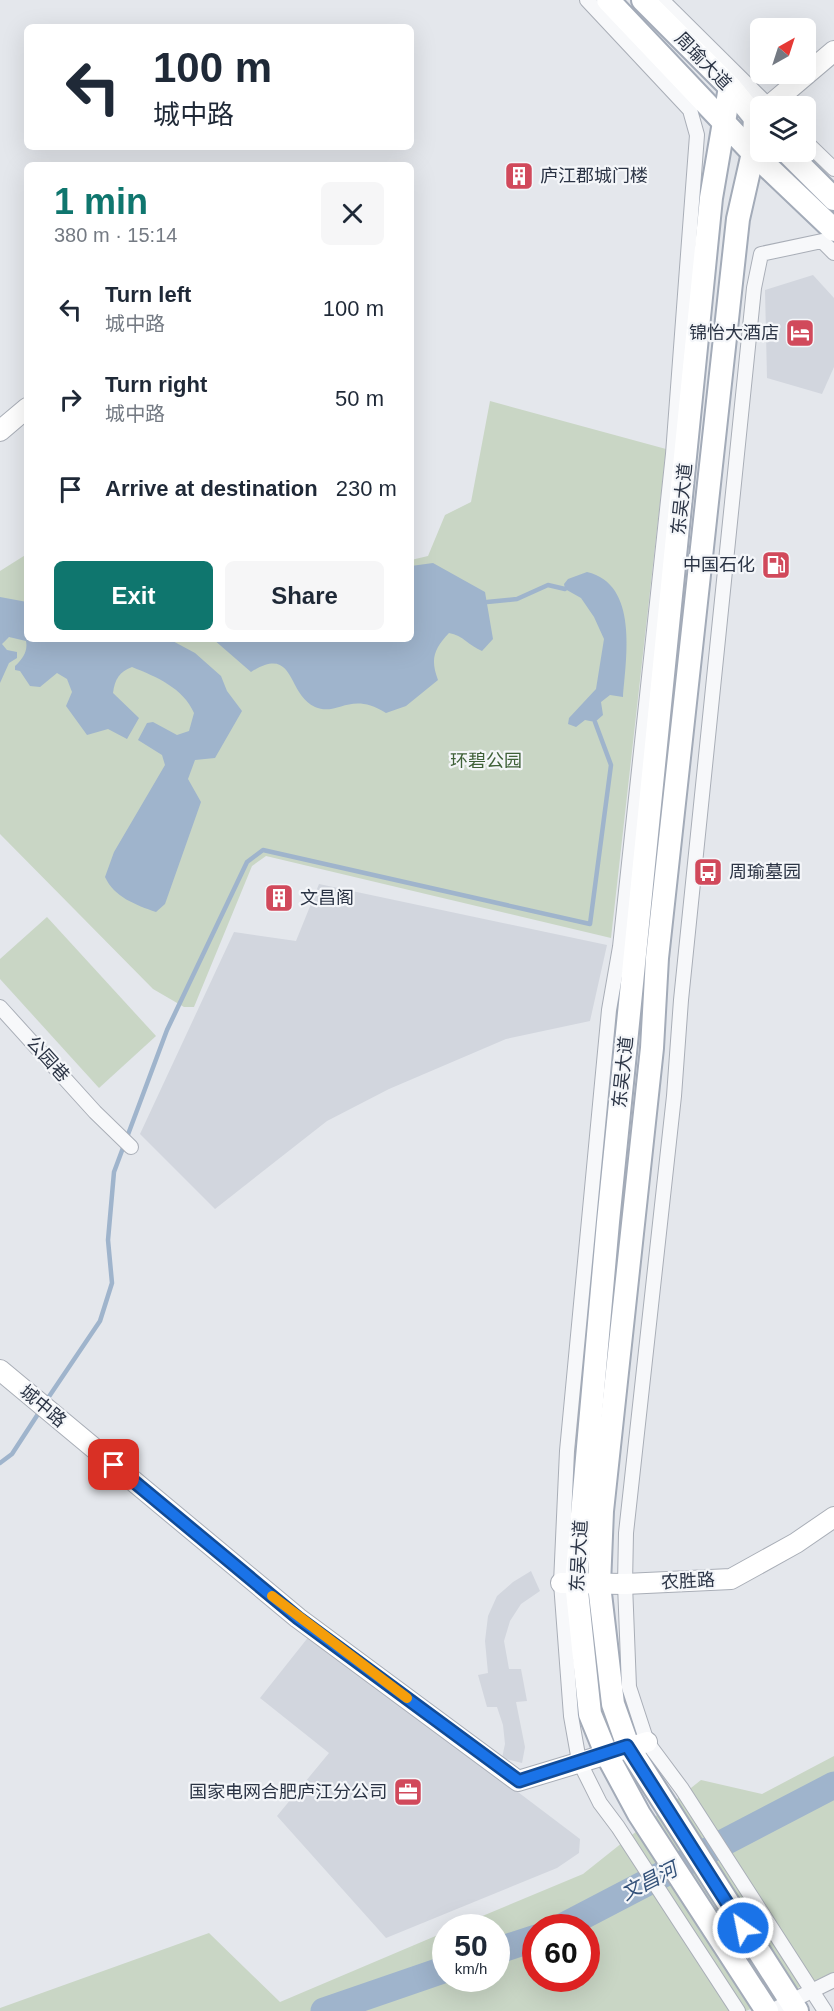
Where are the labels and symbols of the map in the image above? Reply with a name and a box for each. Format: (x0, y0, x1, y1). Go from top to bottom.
north arrow (750, 18, 816, 84)
street label: 周瑜大道 (671, 28, 735, 94)
building icon: 庐江郡城门楼 (503, 160, 535, 192)
place label: 庐江郡城门楼 (540, 166, 648, 186)
hotel icon: 锦怡大酒店 (784, 317, 816, 349)
place label: 锦怡大酒店 (689, 323, 779, 343)
street label: 东吴大道 (668, 462, 696, 536)
fuel station icon: 中国石化 (760, 549, 792, 581)
place label: 中国石化 (683, 555, 755, 575)
park label: 环碧公园 (450, 751, 522, 771)
bus stop icon: 周瑜墓园 (692, 856, 724, 888)
place label: 周瑜墓园 (729, 862, 801, 882)
building icon: 文昌阁 (263, 882, 295, 914)
place label: 文昌阁 (300, 888, 354, 908)
street label: 公园巷 (23, 1032, 73, 1086)
street label: 东吴大道 (609, 1035, 637, 1109)
street label: 城中路 (16, 1381, 70, 1431)
pin (88, 1439, 139, 1490)
street label: 东吴大道 (567, 1520, 591, 1592)
street label: 农胜路 (661, 1570, 715, 1592)
office icon: 国家电网合肥庐江分公司 (392, 1776, 424, 1808)
place label: 国家电网合肥庐江分公司 (189, 1782, 387, 1802)
water label: 文昌河 (617, 1856, 684, 1904)
position arrow (711, 1896, 775, 1960)
speed limit sign: 60 (522, 1914, 600, 1992)

